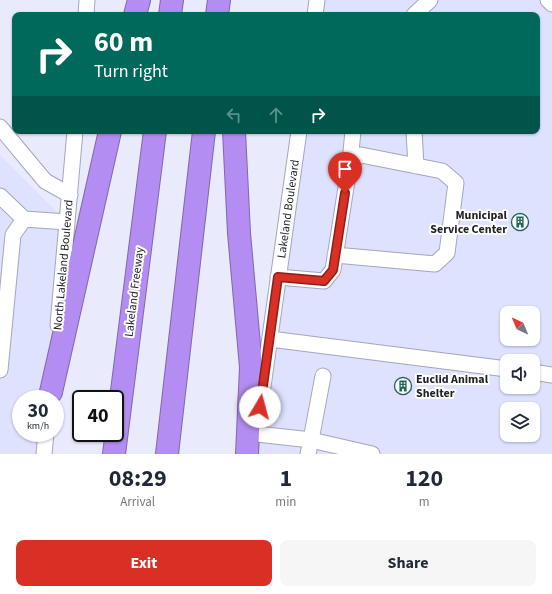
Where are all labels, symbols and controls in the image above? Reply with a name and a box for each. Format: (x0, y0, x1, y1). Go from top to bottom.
text: 60 m (94, 22, 153, 62)
icon: right (28, 28, 80, 80)
text: Turn right (94, 59, 168, 84)
icon: left (223, 104, 245, 126)
icon: ahead (265, 104, 287, 126)
icon: right (307, 104, 329, 126)
pin (328, 152, 362, 193)
icon: arrive (334, 158, 356, 180)
street label: Lakeland Boulevard (273, 159, 304, 260)
street label: North Lakeland Boulevard (49, 199, 78, 331)
place label: Municipal Service Center (430, 207, 508, 238)
building icon: Municipal Service Center (510, 212, 530, 232)
street label: Lakeland Freeway (121, 246, 148, 338)
north arrow (500, 306, 540, 346)
map controls (500, 306, 540, 442)
button: sound (500, 354, 540, 394)
place label: Euclid Animal Shelter (416, 371, 489, 402)
building icon: Euclid Animal Shelter (393, 376, 413, 396)
position arrow (239, 386, 281, 428)
speed limit sign: 40 (72, 390, 124, 442)
text: 30 (27, 397, 49, 425)
button: layers (500, 402, 540, 442)
text: km/h (27, 419, 49, 433)
text: 08:29 (109, 461, 167, 496)
text: 1 (280, 461, 292, 496)
text: 120 (405, 461, 443, 496)
text: Arrival (120, 493, 155, 511)
text: min (275, 493, 296, 511)
text: m (419, 493, 430, 511)
button: Exit (16, 540, 272, 586)
button: Share (280, 540, 536, 586)

